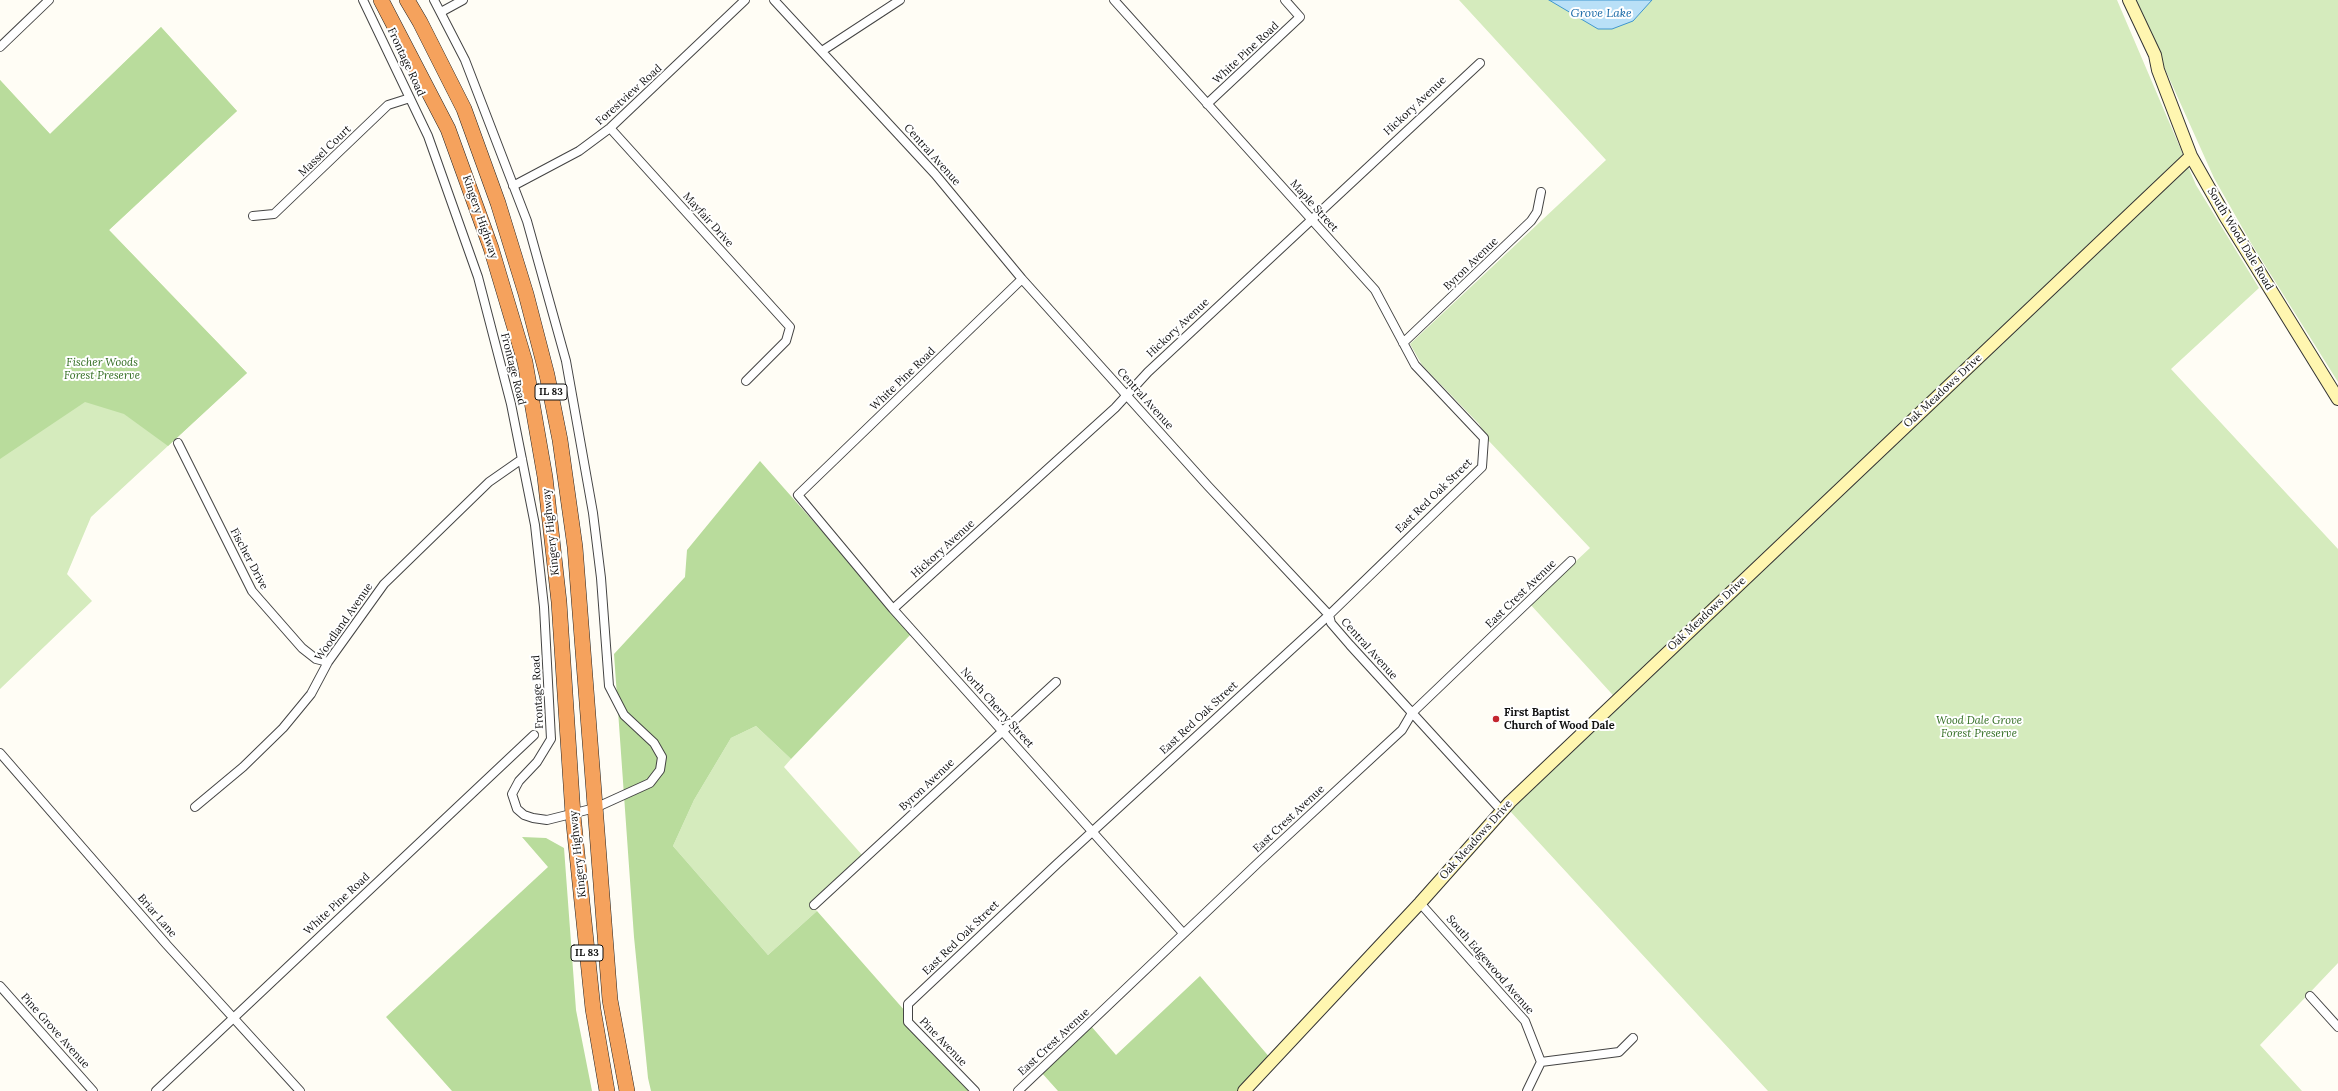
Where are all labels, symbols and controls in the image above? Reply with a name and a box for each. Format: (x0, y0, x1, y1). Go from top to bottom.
water label: Grove Lake (1570, 7, 1632, 21)
street label: White Pine Road (1210, 19, 1282, 87)
street label: Frontage Road (384, 26, 428, 98)
street label: Forestview Road (593, 62, 665, 128)
street label: Hickory Avenue (1381, 74, 1449, 138)
street label: Central Avenue (901, 122, 963, 188)
street label: Massel Court (296, 123, 354, 179)
street label: Kingery Highway (460, 173, 500, 261)
street label: Maple Street (1287, 177, 1341, 235)
street label: South Wood Dale Road (2204, 185, 2276, 293)
street label: Mayfair Drive (680, 190, 736, 250)
street label: Byron Avenue (1441, 235, 1501, 293)
street label: Hickory Avenue (1144, 296, 1212, 360)
street label: Frontage Road (498, 332, 528, 406)
street label: White Pine Road (868, 345, 938, 413)
street label: Oak Meadows Drive (1901, 351, 1985, 431)
park label: Fischer Woods Forest Preserve (64, 356, 140, 382)
street label: Central Avenue (1114, 366, 1176, 432)
road number: IL 83 (535, 384, 567, 400)
street label: East Red Oak Street (1393, 456, 1475, 536)
street label: Kingery Highway (540, 488, 562, 576)
street label: Hickory Avenue (909, 517, 977, 581)
street label: Fischer Drive (227, 526, 271, 592)
street label: East Crest Avenue (1483, 557, 1559, 631)
street label: Oak Meadows Drive (1665, 574, 1749, 654)
street label: Woodland Avenue (312, 580, 376, 664)
street label: Central Avenue (1338, 616, 1400, 682)
street label: Frontage Road (529, 655, 547, 729)
street label: North Cherry Street (958, 665, 1036, 751)
street label: East Red Oak Street (1157, 679, 1241, 757)
place label: First Baptist Church of Wood Dale (1504, 706, 1615, 732)
marker: First Baptist Church of Wood Dale (1491, 714, 1501, 724)
park label: Wood Dale Grove Forest Preserve (1936, 714, 2022, 740)
street label: Byron Avenue (897, 756, 957, 814)
street label: East Crest Avenue (1251, 783, 1327, 855)
street label: Oak Meadows Drive (1437, 798, 1515, 882)
street label: Kingery Highway (567, 810, 589, 898)
street label: White Pine Road (301, 870, 373, 938)
street label: Briar Lane (135, 892, 179, 940)
street label: East Red Oak Street (920, 898, 1002, 978)
street label: South Edgewood Avenue (1443, 913, 1537, 1017)
road number: IL 83 (571, 945, 603, 961)
street label: Pine Grove Avenue (18, 991, 92, 1071)
street label: East Crest Avenue (1016, 1006, 1092, 1078)
street label: Pine Avenue (917, 1015, 969, 1069)

